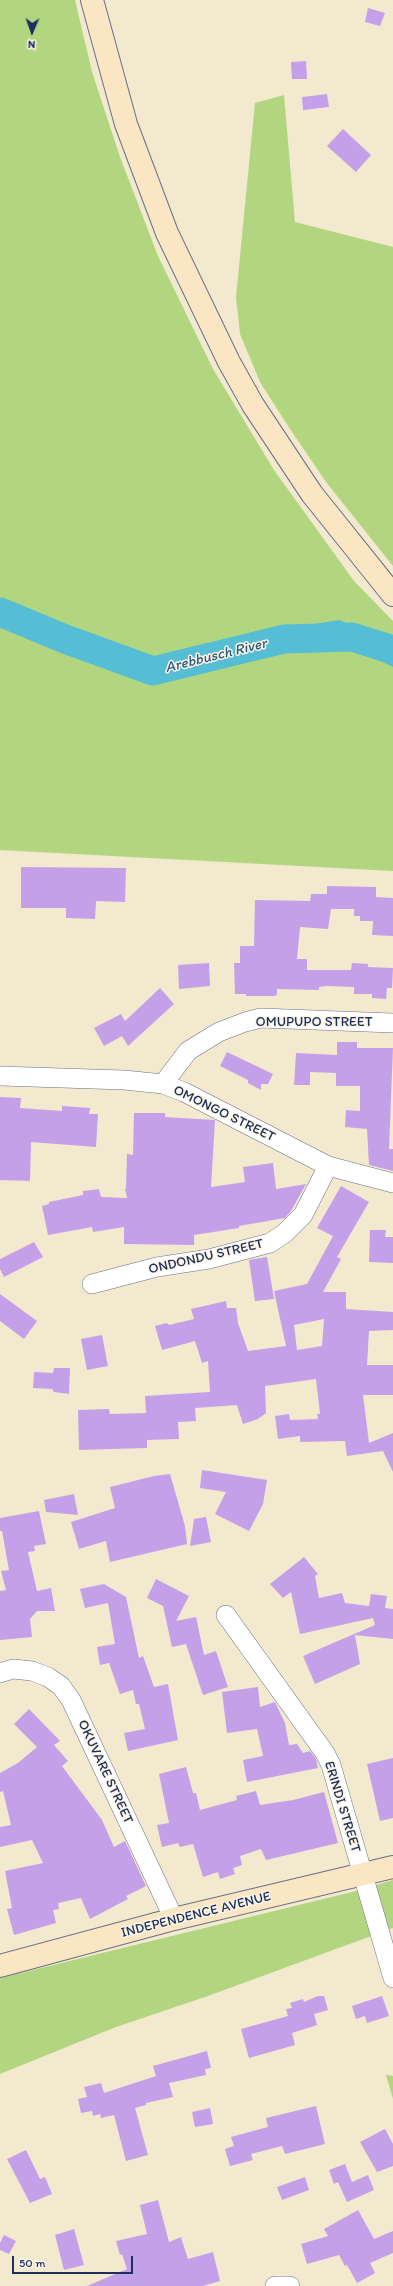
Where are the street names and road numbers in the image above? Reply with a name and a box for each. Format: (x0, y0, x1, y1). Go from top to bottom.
street label: OMUPUPO STREET (256, 1014, 372, 1030)
street label: OMONGO STREET (170, 1082, 278, 1146)
street label: ONDONDU STREET (147, 1236, 265, 1278)
street label: OKUVARE STREET (74, 1717, 136, 1827)
street label: ERINDI STREET (320, 1759, 364, 1855)
street label: INDEPENDENCE AVENUE (119, 1888, 273, 1942)

